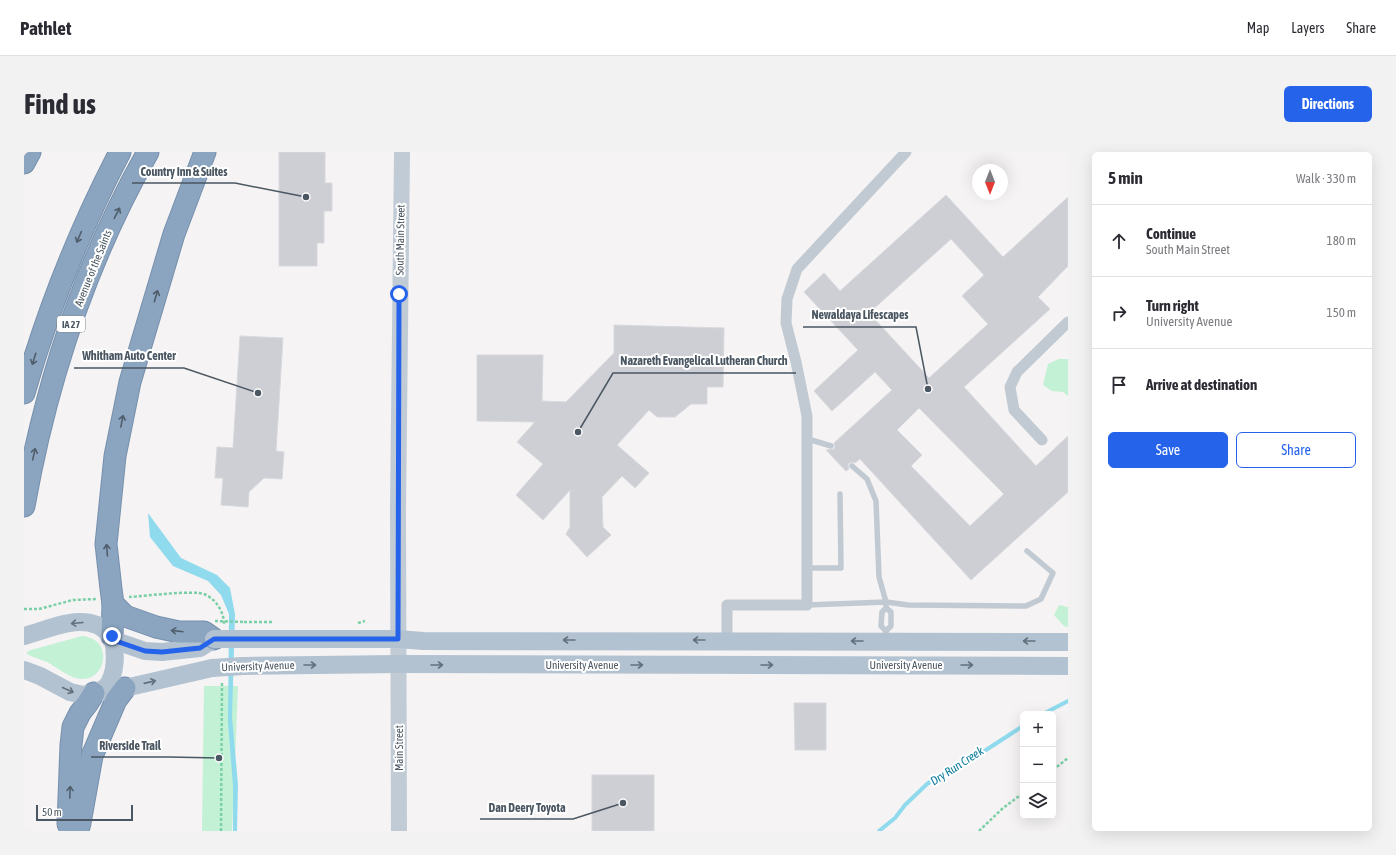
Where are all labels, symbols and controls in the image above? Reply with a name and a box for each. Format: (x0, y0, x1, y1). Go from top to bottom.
text: Pathlet (20, 17, 71, 39)
text: Map (1247, 20, 1269, 36)
text: Layers (1291, 20, 1324, 36)
text: Share (1346, 20, 1376, 36)
button: Directions (1284, 86, 1372, 122)
text: Find us (24, 88, 96, 120)
callout: Country Inn & Suites (132, 159, 235, 183)
north arrow (972, 164, 1008, 200)
text: Country Inn & Suites (140, 165, 228, 179)
text: 5 min (1108, 168, 1143, 188)
text: Walk · 330 m (1296, 171, 1356, 186)
street label: South Main Street (393, 204, 407, 276)
one-way arrow (114, 207, 121, 219)
text: Continue (1146, 225, 1196, 242)
street label: Avenue of the Saints (72, 228, 114, 308)
icon: ahead (1108, 230, 1130, 252)
one-way arrow (75, 231, 82, 243)
text: 180 m (1327, 233, 1356, 248)
text: South Main Street (1146, 242, 1230, 257)
route start (390, 285, 408, 303)
one-way arrow (153, 289, 160, 302)
text: Turn right (1146, 297, 1199, 314)
icon: right (1108, 302, 1130, 324)
callout: Newaldaya Lifescapes (803, 303, 916, 327)
text: 150 m (1327, 305, 1356, 320)
text: Newaldaya Lifescapes (811, 308, 909, 322)
text: University Avenue (1146, 314, 1232, 329)
road number: IA 27 (57, 316, 85, 332)
callout: Whitham Auto Center (74, 344, 184, 368)
text: Whitham Auto Center (81, 349, 176, 363)
callout: Nazareth Evangelical Lutheran Church (613, 349, 796, 373)
one-way arrow (30, 353, 37, 366)
text: Nazareth Evangelical Lutheran Church (620, 354, 788, 368)
icon: arrive (1108, 374, 1130, 396)
text: Arrive at destination (1146, 376, 1257, 393)
one-way arrow (118, 415, 126, 428)
button: Save (1108, 432, 1228, 468)
button: Share (1236, 432, 1356, 468)
one-way arrow (31, 448, 38, 461)
one-way arrow (103, 544, 110, 557)
one-way arrow (71, 619, 84, 626)
route end (103, 627, 121, 645)
one-way arrow (171, 627, 184, 635)
one-way arrow (563, 636, 576, 644)
one-way arrow (693, 636, 706, 644)
one-way arrow (851, 637, 864, 645)
one-way arrow (1023, 637, 1036, 645)
street label: University Avenue (221, 659, 295, 673)
street label: University Avenue (545, 659, 619, 671)
street label: University Avenue (869, 659, 943, 671)
one-way arrow (303, 661, 316, 669)
one-way arrow (430, 661, 443, 669)
one-way arrow (630, 661, 643, 669)
one-way arrow (760, 661, 773, 669)
one-way arrow (960, 661, 973, 669)
one-way arrow (143, 678, 156, 686)
one-way arrow (61, 687, 73, 694)
map controls (1020, 711, 1056, 819)
button: + (1020, 711, 1056, 747)
street label: Main Street (393, 725, 405, 771)
callout: Riverside Trail (91, 733, 169, 757)
text: Riverside Trail (99, 739, 162, 753)
water label: Dry Run Creek (928, 743, 987, 788)
button: − (1020, 747, 1056, 783)
button: layers (1020, 783, 1056, 819)
one-way arrow (66, 786, 73, 799)
callout: Dan Deery Toyota (480, 795, 573, 819)
text: Dan Deery Toyota (488, 801, 566, 815)
scale bar (36, 803, 133, 822)
text: 50 m (42, 806, 62, 818)

